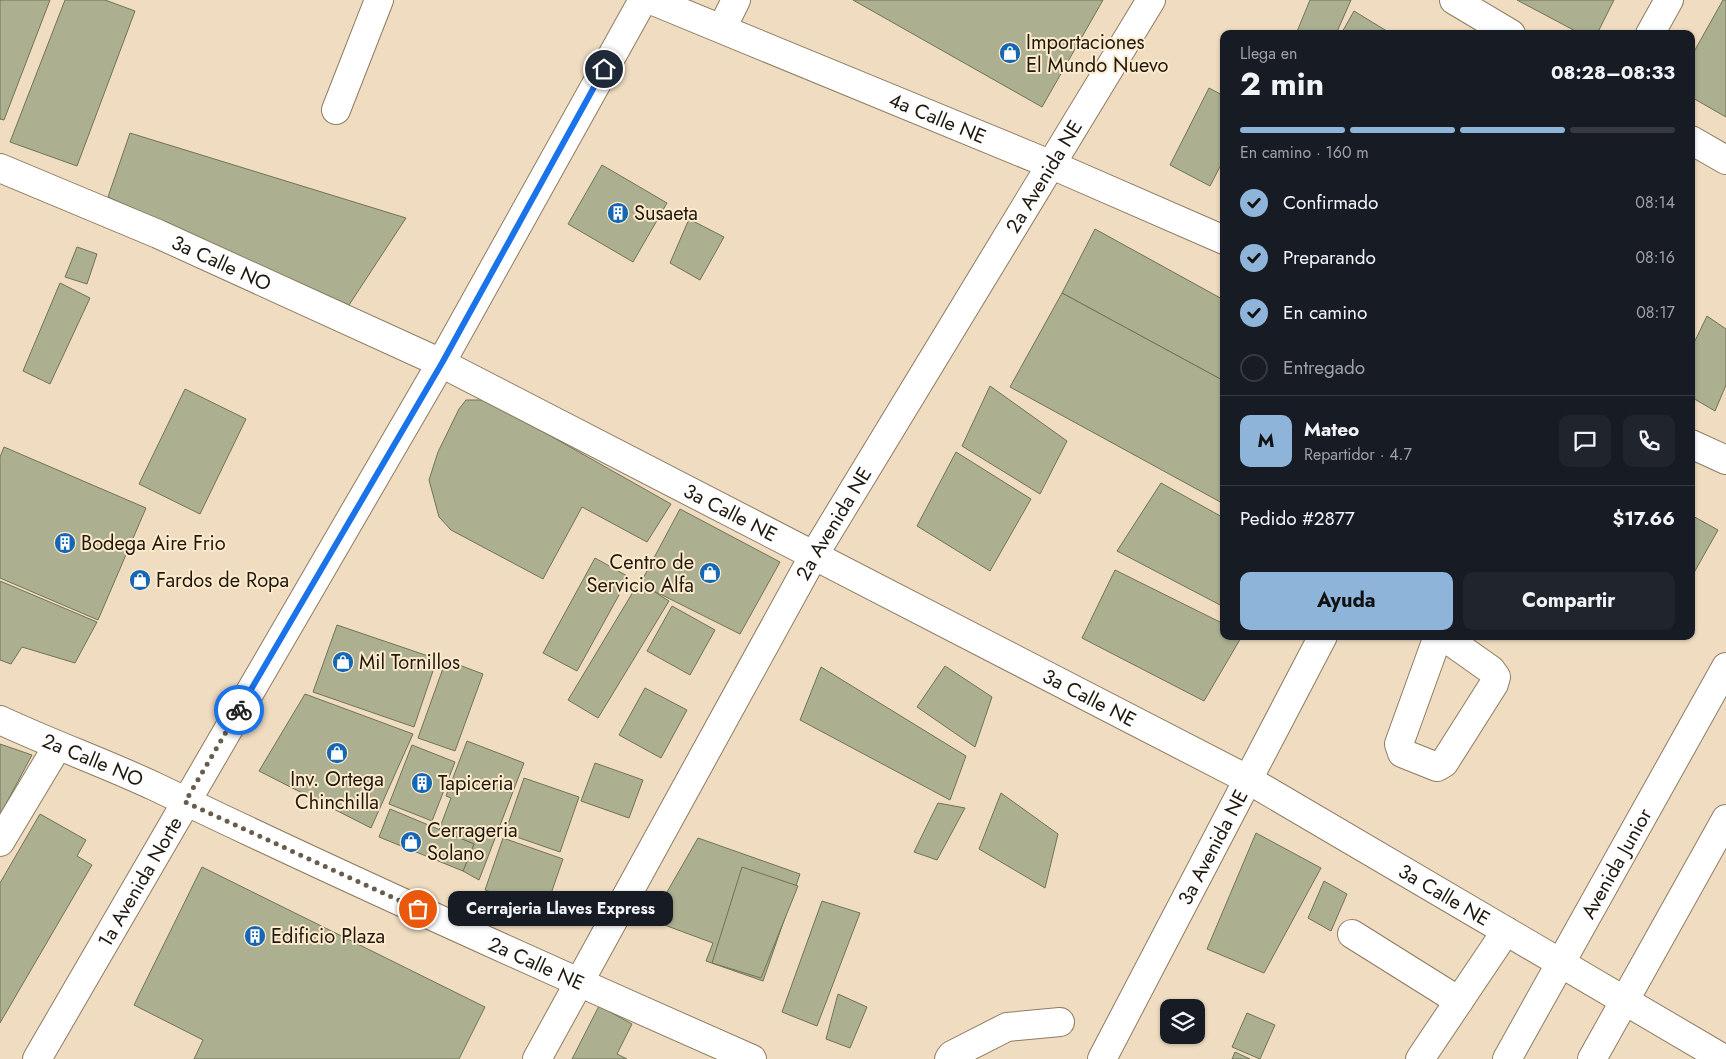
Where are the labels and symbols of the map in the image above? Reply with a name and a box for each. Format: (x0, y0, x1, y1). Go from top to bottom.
place label: Importaciones El Mundo Nuevo (1026, 28, 1169, 80)
shop icon: Importaciones El Mundo Nuevo (998, 41, 1022, 65)
pin (583, 48, 625, 90)
street label: 4a Calle NE (885, 85, 991, 151)
street label: 2a Avenida NE (998, 115, 1089, 238)
place label: Susaeta (634, 199, 698, 228)
building icon: Susaeta (606, 201, 630, 225)
street label: 3a Calle NO (167, 228, 276, 298)
street label: 2a Avenida NE (788, 462, 879, 585)
street label: 3a Calle NE (679, 476, 782, 549)
place label: Bodega Aire Frio (81, 529, 226, 558)
building icon: Bodega Aire Frio (53, 531, 77, 555)
place label: Centro de Servicio Alfa (586, 548, 694, 600)
shop icon: Centro de Servicio Alfa (698, 561, 722, 585)
place label: Fardos de Ropa (156, 566, 289, 595)
shop icon: Fardos de Ropa (128, 568, 152, 592)
place label: Mil Tornillos (359, 648, 460, 677)
shop icon: Mil Tornillos (331, 650, 355, 674)
street label: 3a Calle NE (1038, 661, 1141, 734)
courier (214, 685, 264, 735)
street label: 2a Calle NO (38, 726, 148, 794)
shop icon: Inv. Ortega Chinchilla (325, 741, 349, 765)
place label: Inv. Ortega Chinchilla (290, 765, 384, 817)
place label: Tapiceria (438, 769, 513, 798)
building icon: Tapiceria (410, 771, 434, 795)
street label: 3a Avenida NE (1170, 784, 1255, 910)
street label: Avenida Junior (1574, 803, 1659, 924)
street label: 1a Avenida Norte (91, 811, 189, 952)
place label: Cerrageria Solano (427, 816, 518, 868)
shop icon: Cerrageria Solano (399, 830, 423, 854)
street label: 3a Calle NE (1393, 856, 1496, 933)
pin (397, 888, 439, 930)
callout: Cerrajeria Llaves Express (448, 892, 673, 926)
place label: Edificio Plaza (271, 922, 385, 951)
building icon: Edificio Plaza (243, 924, 267, 948)
street label: 2a Calle NE (484, 929, 589, 997)

